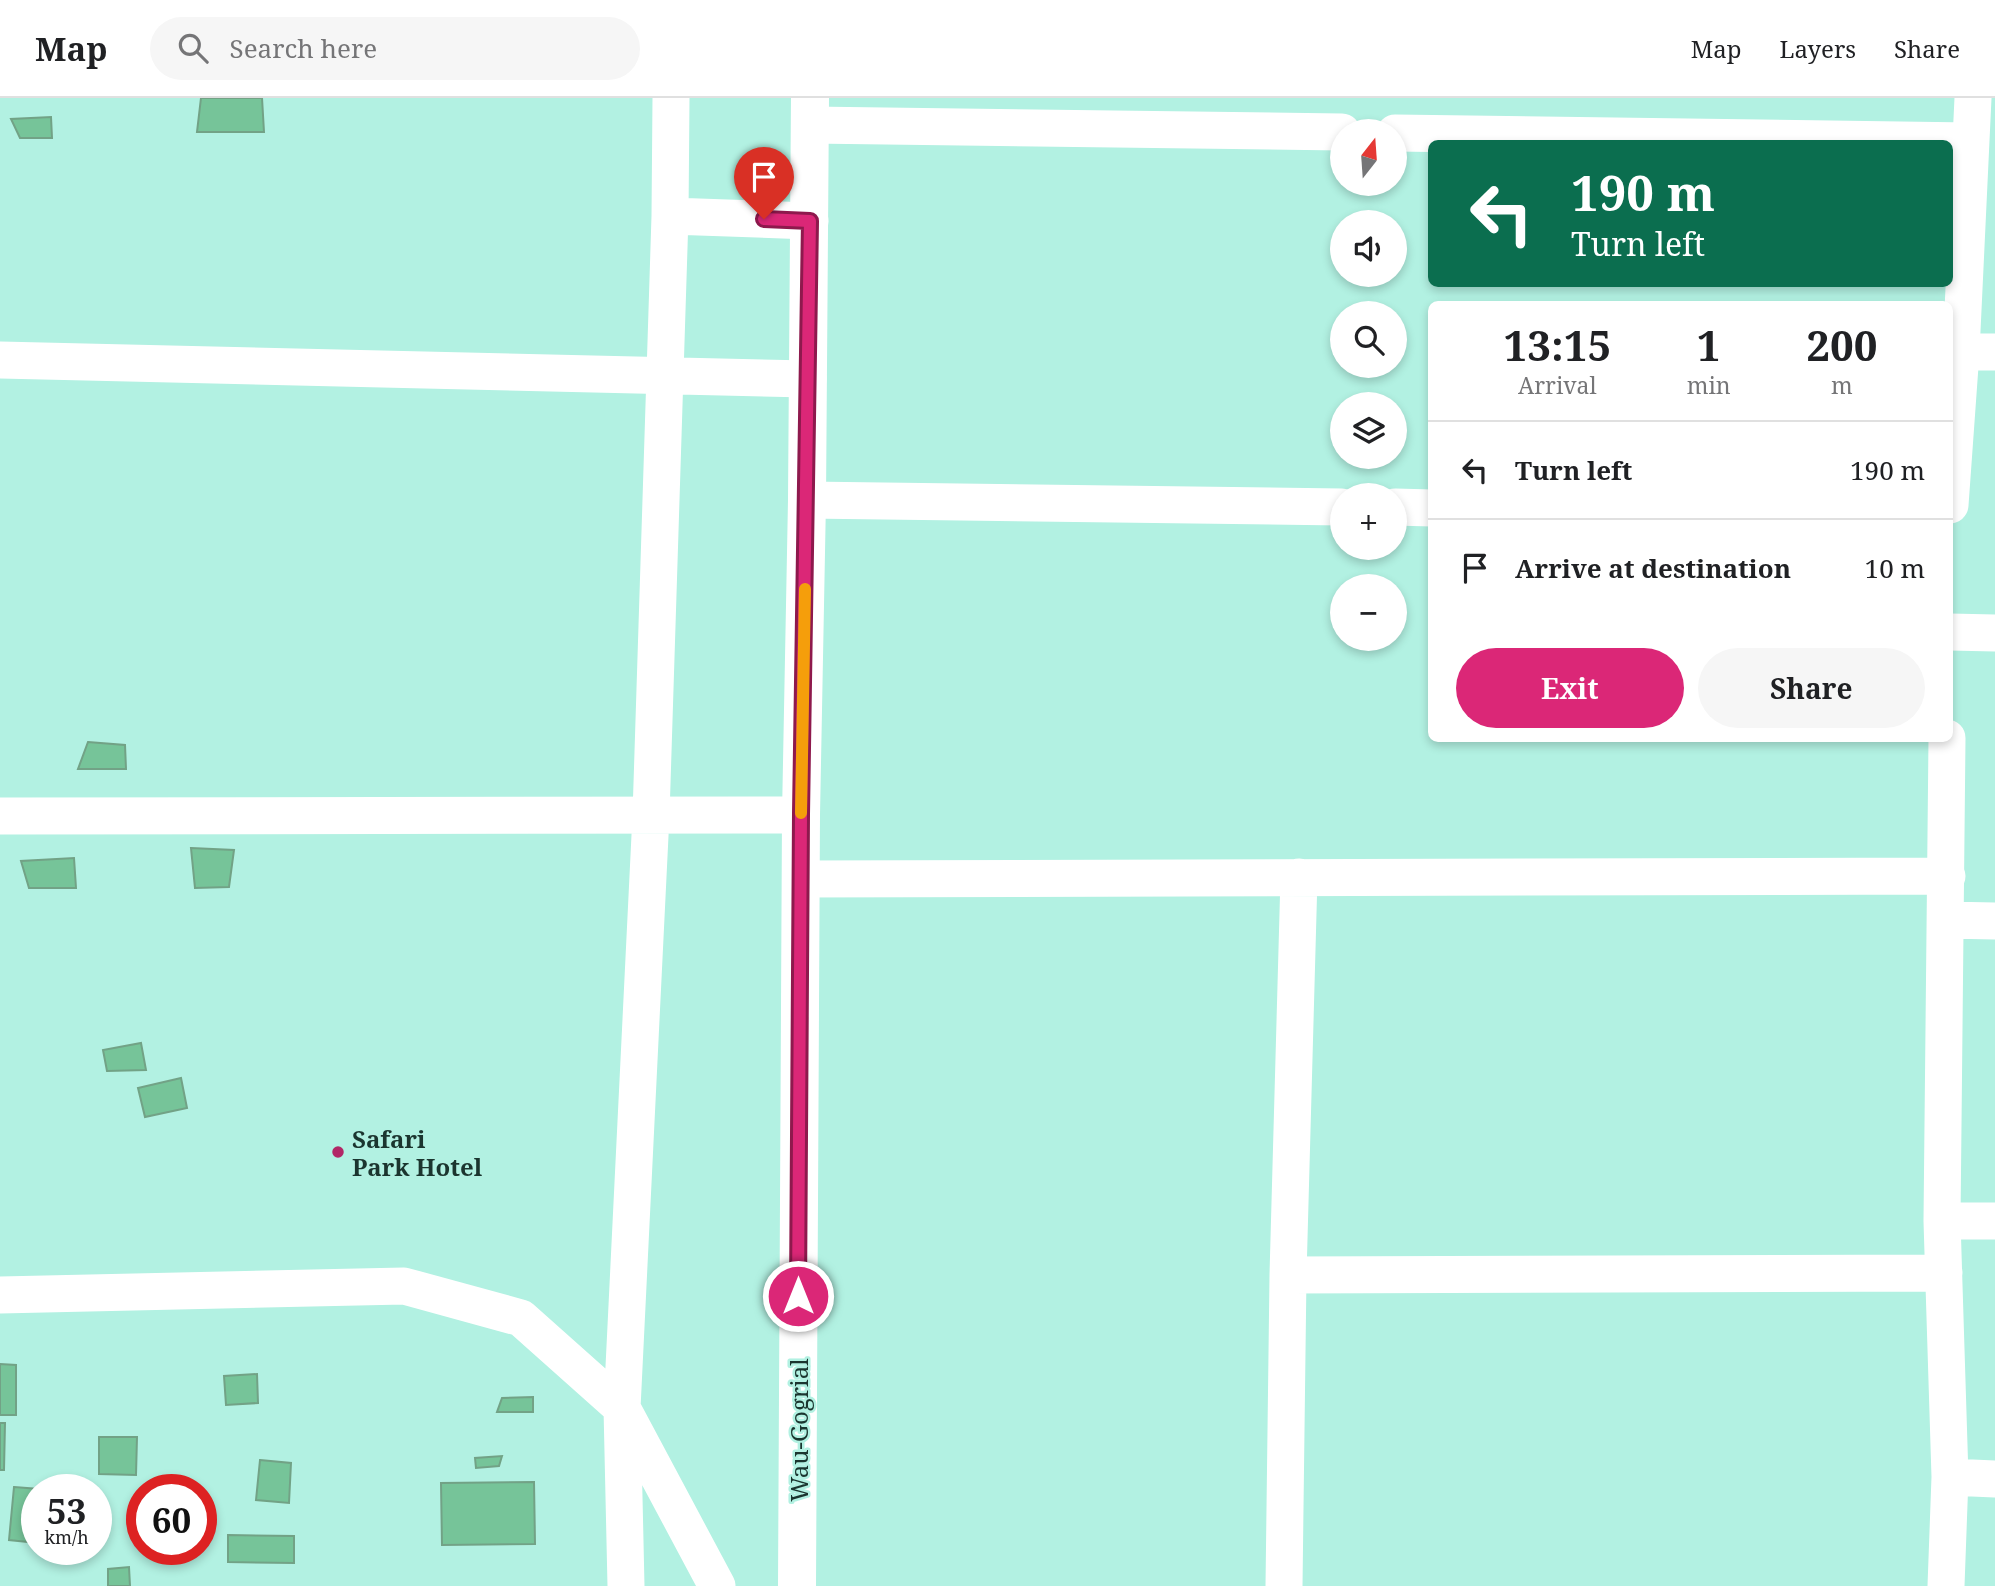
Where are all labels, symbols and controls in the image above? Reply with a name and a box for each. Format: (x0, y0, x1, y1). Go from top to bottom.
search box (150, 17, 640, 80)
text: Map (35, 26, 108, 71)
icon: search (174, 29, 212, 67)
text: Search here (230, 30, 377, 66)
text: Map (1691, 32, 1742, 65)
text: Layers (1780, 32, 1856, 65)
text: Share (1894, 32, 1960, 65)
north arrow (1330, 119, 1407, 196)
map controls (1330, 119, 1407, 651)
pin (734, 147, 794, 219)
icon: arrive (745, 158, 783, 196)
text: 190 m (1571, 159, 1715, 225)
icon: left (1456, 168, 1547, 259)
button: sound (1330, 210, 1407, 287)
text: Turn left (1571, 222, 1705, 265)
button: search (1330, 301, 1407, 378)
text: 13:15 (1504, 316, 1611, 373)
text: 1 (1697, 316, 1721, 373)
text: 200 (1806, 316, 1877, 373)
text: Arrival (1518, 369, 1597, 401)
text: min (1687, 369, 1731, 401)
text: m (1831, 369, 1853, 401)
button: layers (1330, 392, 1407, 469)
icon: left (1456, 451, 1494, 489)
text: Turn left (1515, 452, 1632, 488)
text: 190 m (1850, 452, 1925, 488)
button: + (1330, 483, 1407, 560)
icon: arrive (1456, 549, 1494, 587)
text: Arrive at destination (1515, 550, 1791, 586)
text: 10 m (1865, 550, 1925, 586)
button: − (1330, 574, 1407, 651)
button: Exit (1456, 648, 1684, 728)
button: Share (1698, 648, 1925, 728)
place label: Safari Park Hotel (352, 1122, 483, 1183)
marker: Safari Park Hotel (330, 1144, 346, 1160)
position arrow (761, 1259, 835, 1333)
street label: Wau-Gogrial (782, 1358, 815, 1502)
speed limit sign: 60 (126, 1474, 217, 1565)
text: 53 (47, 1487, 86, 1534)
text: km/h (44, 1525, 89, 1549)

